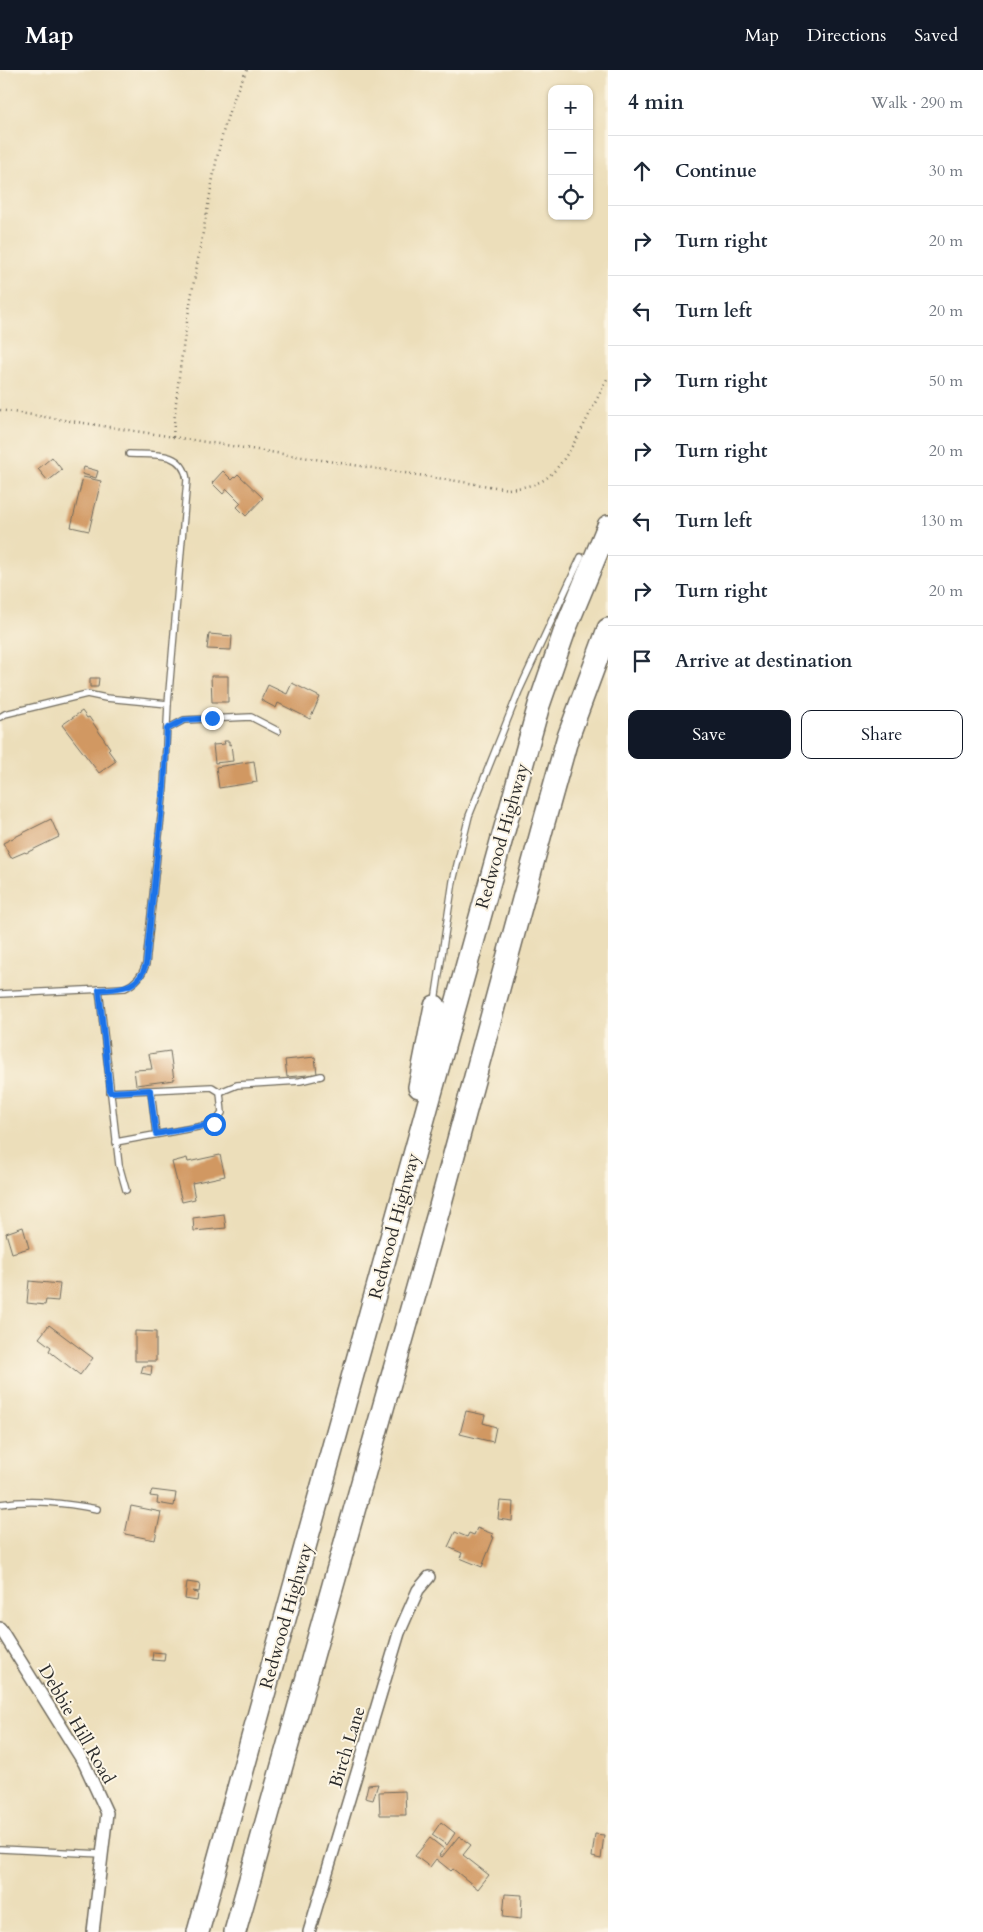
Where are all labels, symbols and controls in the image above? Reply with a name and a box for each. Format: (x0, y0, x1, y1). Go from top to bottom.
text: Map (25, 19, 74, 52)
text: Map (745, 23, 779, 48)
text: Directions (807, 23, 886, 48)
text: Saved (914, 23, 958, 48)
map controls (548, 85, 593, 220)
button: + (548, 85, 593, 130)
text: 4 min (628, 88, 684, 117)
text: Walk · 290 m (871, 92, 963, 114)
button: − (548, 130, 593, 175)
icon: ahead (628, 157, 656, 185)
text: Continue (675, 158, 757, 184)
text: 30 m (929, 160, 963, 182)
button: locate (548, 175, 593, 220)
icon: right (628, 227, 656, 255)
text: Turn right (675, 228, 767, 254)
text: 20 m (929, 230, 963, 252)
icon: left (628, 297, 656, 325)
text: Turn left (675, 298, 752, 324)
text: 20 m (929, 300, 963, 322)
icon: right (628, 367, 656, 395)
text: Turn right (675, 368, 767, 394)
text: 50 m (929, 370, 963, 392)
icon: right (628, 437, 656, 465)
text: Turn right (675, 438, 767, 464)
text: 20 m (929, 440, 963, 462)
icon: left (628, 507, 656, 535)
text: Turn left (675, 508, 752, 534)
text: 130 m (921, 510, 963, 532)
icon: right (628, 577, 656, 605)
text: Turn right (675, 578, 767, 604)
text: 20 m (929, 580, 963, 602)
icon: arrive (628, 647, 656, 675)
text: Arrive at destination (675, 648, 852, 674)
route end (201, 707, 224, 730)
button: Save (628, 710, 791, 759)
button: Share (801, 710, 963, 759)
street label: Redwood Highway (470, 760, 535, 912)
route start (203, 1113, 226, 1136)
street label: Redwood Highway (363, 1150, 426, 1302)
street label: Redwood Highway (254, 1540, 319, 1692)
street label: Debbie Hill Road (32, 1660, 121, 1789)
street label: Birch Lane (323, 1703, 372, 1791)

